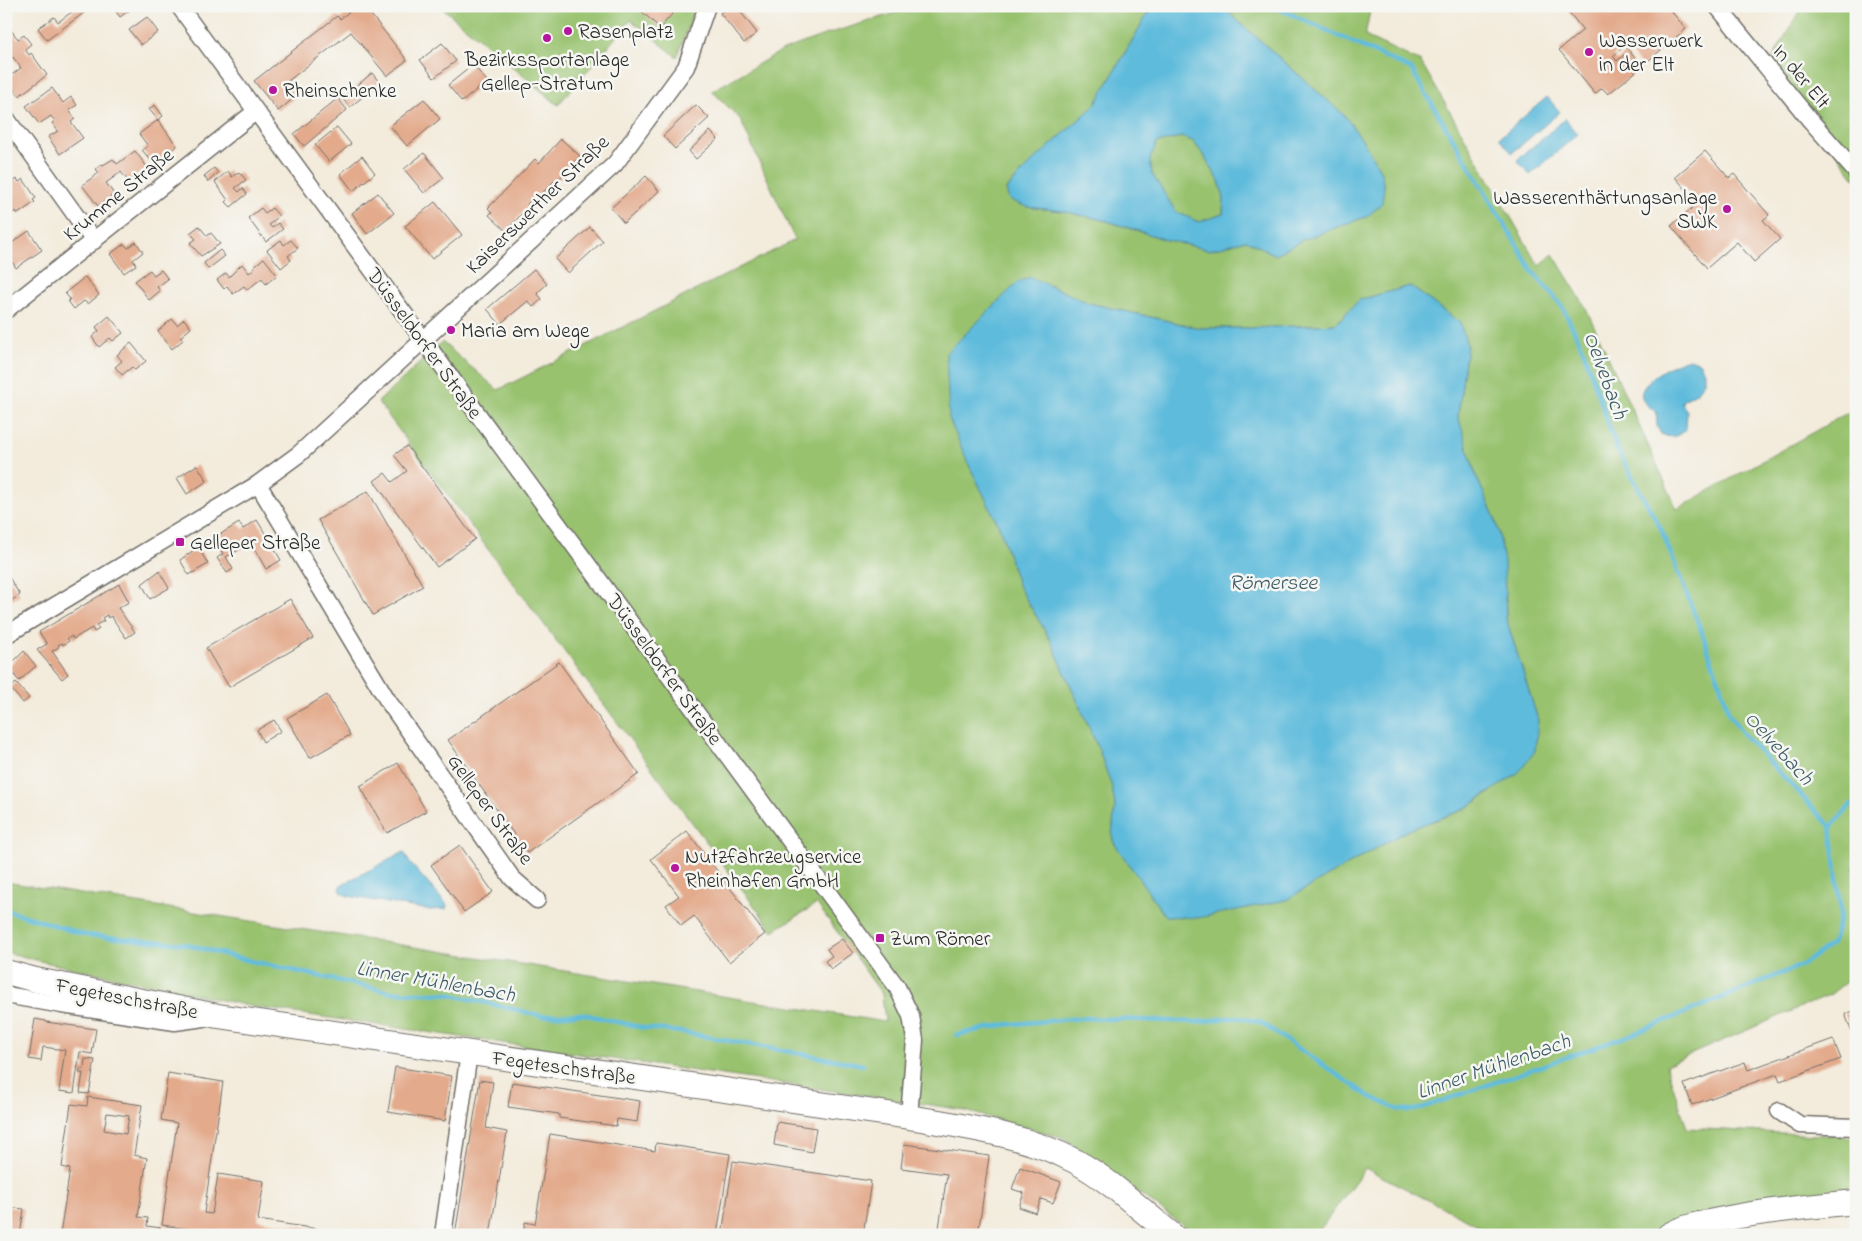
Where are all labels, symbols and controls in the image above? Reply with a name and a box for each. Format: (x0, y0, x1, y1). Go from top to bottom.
place label: Rasenplatz (578, 18, 673, 48)
marker: Rasenplatz (562, 25, 574, 37)
place label: Wasserwerk in der Elt (1599, 27, 1704, 81)
marker: Bezirkssportanlage Gellep-Stratum (541, 32, 553, 44)
street label: In der Elt (1764, 38, 1837, 116)
place label: Bezirkssportanlage Gellep-Stratum (464, 46, 630, 100)
marker: Wasserwerk in der Elt (1583, 46, 1595, 58)
place label: Rheinschenke (283, 77, 397, 107)
marker: Rheinschenke (267, 84, 279, 96)
street label: Kaiserswerther Straße (460, 129, 617, 282)
street label: Krumme Straße (57, 141, 181, 250)
place label: Wasserenthärtungsanlage SWK (1493, 184, 1718, 238)
marker: Wasserenthärtungsanlage SWK (1721, 203, 1733, 215)
street label: Düsseldorfer Straße (358, 261, 489, 427)
place label: Maria am Wege (461, 317, 590, 349)
marker: Maria am Wege (445, 324, 457, 336)
water label: Oelvebach (1574, 328, 1635, 425)
place label: Gelleper Straße (190, 529, 321, 559)
marker: Gelleper Straße (174, 536, 186, 548)
water label: Römersee (1229, 568, 1318, 600)
street label: Düsseldorfer Straße (598, 587, 729, 753)
water label: Oelvebach (1736, 705, 1820, 794)
street label: Gelleper Straße (439, 749, 540, 872)
place label: Nutzfahrzeugservice Rheinhafen GmbH (685, 843, 862, 897)
marker: Nutzfahrzeugservice Rheinhafen GmbH (669, 862, 681, 874)
place label: Zum Römer (890, 925, 991, 955)
marker: Zum Römer (874, 932, 886, 944)
water label: Linner Mühlenbach (354, 953, 518, 1013)
street label: Fegeteschstraße (52, 971, 201, 1031)
water label: Linner Mühlenbach (1413, 1026, 1576, 1109)
street label: Fegeteschstraße (489, 1044, 638, 1096)

